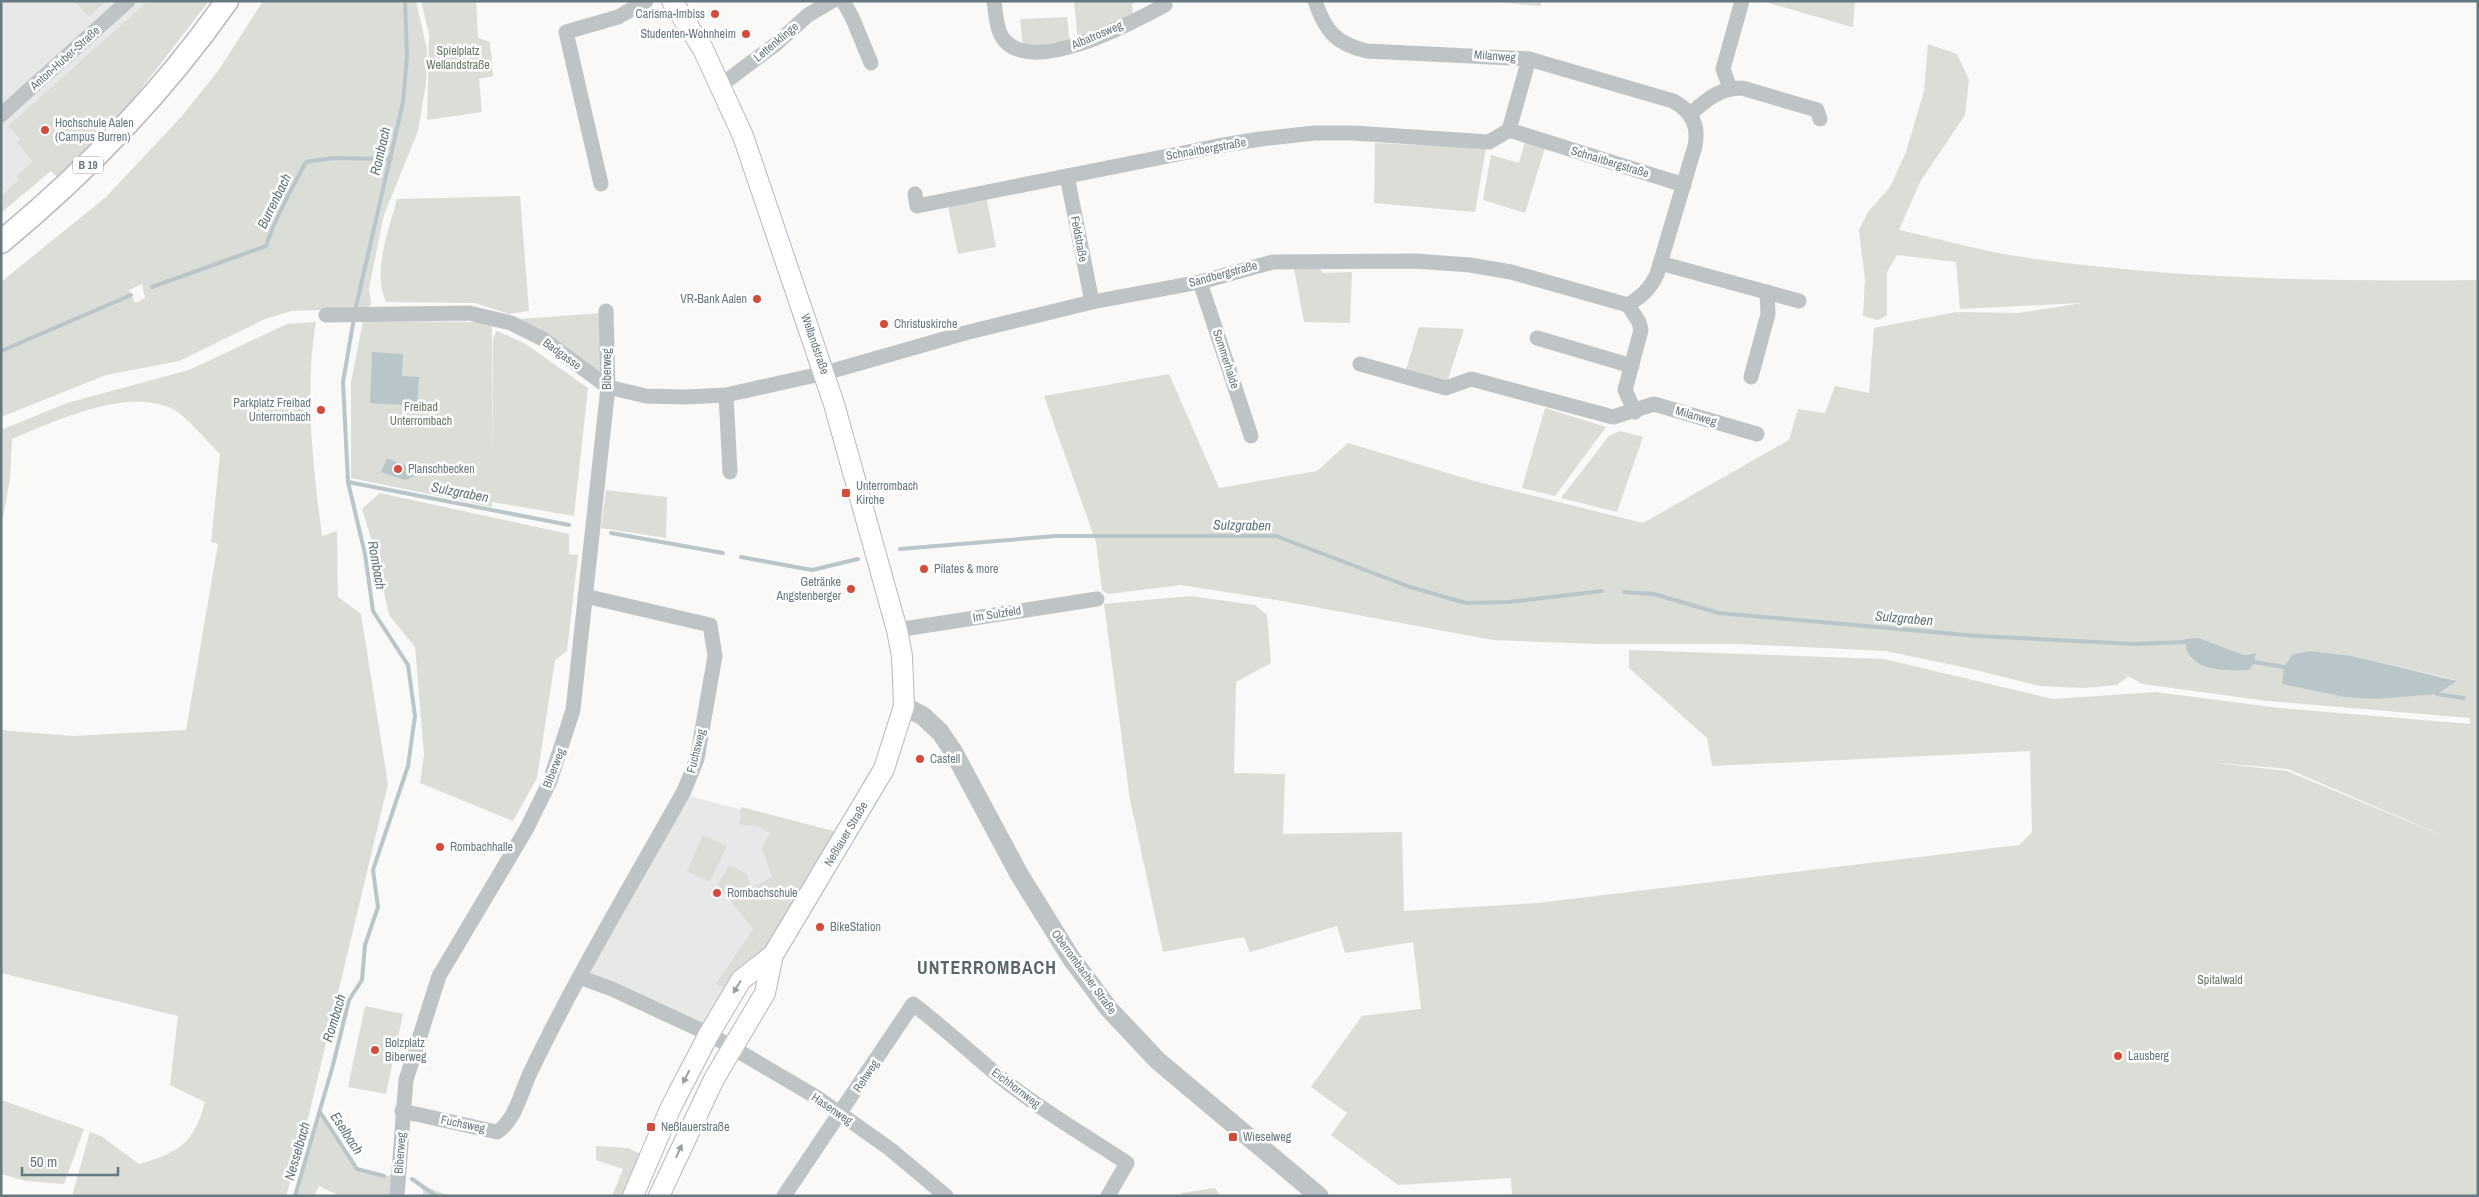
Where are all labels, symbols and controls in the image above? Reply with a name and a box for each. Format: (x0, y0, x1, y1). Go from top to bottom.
place label: Carisma-Imbiss (636, 6, 705, 22)
marker: Carisma-Imbiss (709, 8, 721, 20)
street label: Albatrosweg (1068, 17, 1126, 53)
street label: Lettenklinge (750, 19, 802, 65)
street label: Anton-Huber-Straße (26, 22, 103, 94)
place label: Studenten-Wohnheim (640, 26, 736, 42)
marker: Studenten-Wohnheim (740, 28, 752, 40)
park label: Spielplatz Wellandstraße (426, 43, 490, 73)
street label: Milanweg (1473, 47, 1517, 65)
place label: Hochschule Aalen (Campus Burren) (55, 115, 134, 145)
marker: Hochschule Aalen (Campus Burren) (39, 124, 51, 136)
water label: Rombach (366, 125, 394, 177)
street label: Schnaitbergstraße (1165, 134, 1247, 164)
street label: Schnaitbergstraße (1569, 143, 1651, 181)
road number: B 19 (73, 156, 103, 174)
water label: Burrenbach (253, 170, 295, 232)
street label: Feldstraße (1067, 215, 1091, 263)
street label: Sandbergstraße (1187, 257, 1259, 291)
place label: VR-Bank Aalen (680, 291, 747, 307)
marker: VR-Bank Aalen (751, 293, 763, 305)
street label: Wellandstraße (797, 311, 833, 377)
place label: Christuskirche (894, 316, 957, 332)
marker: Christuskirche (878, 318, 890, 330)
street label: Sommerhalde (1209, 327, 1243, 391)
street label: Badgasse (540, 335, 584, 373)
street label: Biberweg (599, 348, 615, 390)
place label: Parkplatz Freibad Unterrombach (233, 395, 311, 425)
park label: Freibad Unterrombach (390, 399, 452, 429)
street label: Milanweg (1674, 403, 1719, 430)
marker: Parkplatz Freibad Unterrombach (315, 404, 327, 416)
place label: Planschbecken (408, 461, 475, 477)
marker: Planschbecken (392, 463, 404, 475)
water label: Sulzgraben (430, 478, 490, 506)
place label: Unterrombach Kirche (856, 478, 918, 508)
marker: Unterrombach Kirche (840, 487, 852, 499)
water label: Sulzgraben (1213, 515, 1271, 535)
water label: Rombach (364, 539, 390, 591)
place label: Pilates & more (934, 561, 999, 577)
marker: Pilates & more (918, 563, 930, 575)
place label: Getränke Angstenberger (775, 574, 842, 604)
marker: Getränke Angstenberger (845, 583, 857, 595)
street label: Im Sulzfeld (972, 602, 1022, 626)
water label: Sulzgraben (1874, 607, 1934, 629)
street label: Fuchsweg (683, 727, 709, 775)
street label: Biberweg (539, 745, 569, 790)
place label: Castell (930, 751, 960, 767)
marker: Castell (914, 753, 926, 765)
street label: Neßlauer Straße (820, 799, 872, 869)
place label: Rombachhalle (450, 839, 513, 855)
marker: Rombachhalle (434, 841, 446, 853)
place label: Rombachschule (727, 885, 798, 901)
marker: Rombachschule (711, 887, 723, 899)
place label: BikeStation (830, 919, 881, 935)
marker: BikeStation (814, 921, 826, 933)
street label: Oberrombacher Straße (1048, 926, 1120, 1018)
district label: UNTERROMBACH (917, 955, 1057, 980)
park label: Spitalwald (2197, 972, 2243, 988)
one-way arrow (733, 980, 741, 995)
water label: Rombach (318, 992, 350, 1044)
place label: Bolzplatz Biberweg (385, 1035, 427, 1065)
marker: Bolzplatz Biberweg (369, 1044, 381, 1056)
place label: Lausberg (2128, 1048, 2170, 1064)
marker: Lausberg (2112, 1050, 2124, 1062)
street label: Rehweg (849, 1056, 883, 1095)
street label: Eichhornweg (988, 1064, 1044, 1112)
one-way arrow (682, 1070, 690, 1084)
street label: Hasenweg (808, 1089, 856, 1129)
water label: Eselbach (327, 1108, 367, 1158)
street label: Fuchsweg (439, 1112, 487, 1137)
place label: Neßlauerstraße (661, 1119, 729, 1135)
water label: Nesselbach (280, 1120, 314, 1182)
marker: Neßlauerstraße (645, 1121, 657, 1133)
place label: Wieselweg (1243, 1129, 1292, 1145)
street label: Biberweg (391, 1131, 409, 1174)
marker: Wieselweg (1227, 1131, 1239, 1143)
scale bar (22, 1144, 119, 1176)
one-way arrow (675, 1144, 683, 1158)
text: 50 m (30, 1151, 57, 1172)

